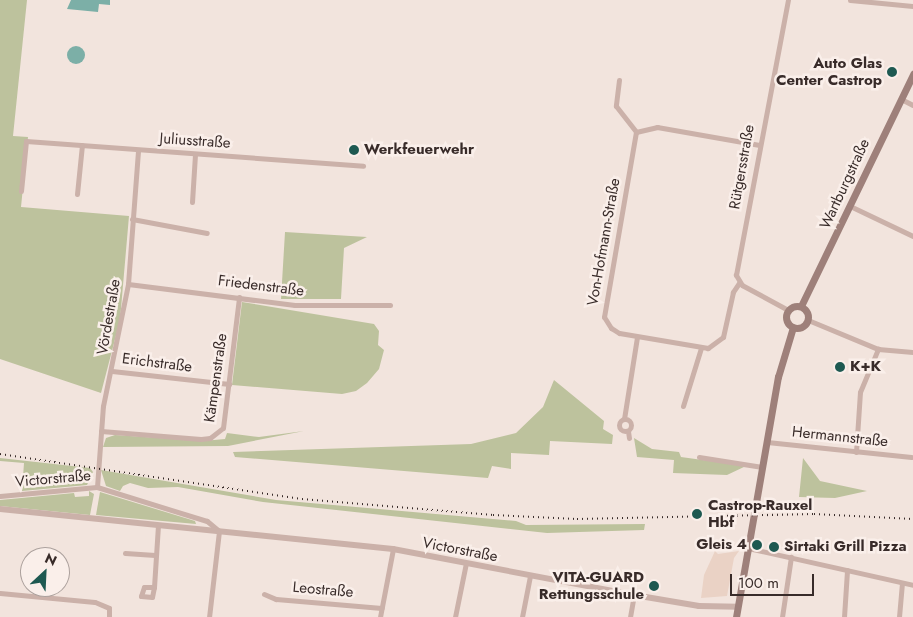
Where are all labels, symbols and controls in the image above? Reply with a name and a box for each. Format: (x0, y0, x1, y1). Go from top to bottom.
place label: Auto Glas Center Castrop (776, 54, 882, 89)
marker: Auto Glas Center Castrop (886, 66, 898, 78)
street label: Rütgersstraße (726, 123, 758, 211)
street label: Juliusstraße (159, 130, 231, 152)
street label: Wartburgstraße (816, 136, 874, 232)
place label: Werkfeuerwehr (364, 141, 474, 159)
marker: Werkfeuerwehr (348, 144, 360, 156)
street label: Von-Hofmann-Straße (584, 177, 624, 307)
street label: Friedenstraße (217, 272, 305, 300)
street label: Vördestraße (93, 278, 125, 356)
street label: Kämpenstraße (201, 332, 231, 424)
street label: Erichstraße (121, 350, 193, 376)
place label: K+K (850, 358, 881, 376)
marker: K+K (834, 361, 846, 373)
street label: Hermannstraße (791, 423, 889, 451)
street label: Victorstraße (14, 467, 92, 491)
place label: Castrop-Rauxel Hbf (708, 496, 812, 531)
marker: Castrop-Rauxel Hbf (690, 507, 704, 521)
street label: Victorstraße (421, 534, 499, 566)
place label: Gleis 4 (696, 536, 747, 554)
place label: Sirtaki Grill Pizza (784, 538, 907, 556)
marker: Gleis 4 (751, 539, 763, 551)
marker: Sirtaki Grill Pizza (768, 541, 780, 553)
north arrow (20, 547, 70, 597)
text: N (42, 548, 60, 571)
scale bar (733, 564, 817, 596)
place label: VITA-GUARD Rettungsschule (539, 568, 644, 603)
text: 100 m (738, 572, 779, 594)
street label: Leostraße (292, 578, 354, 602)
marker: VITA-GUARD Rettungsschule (648, 580, 660, 592)

